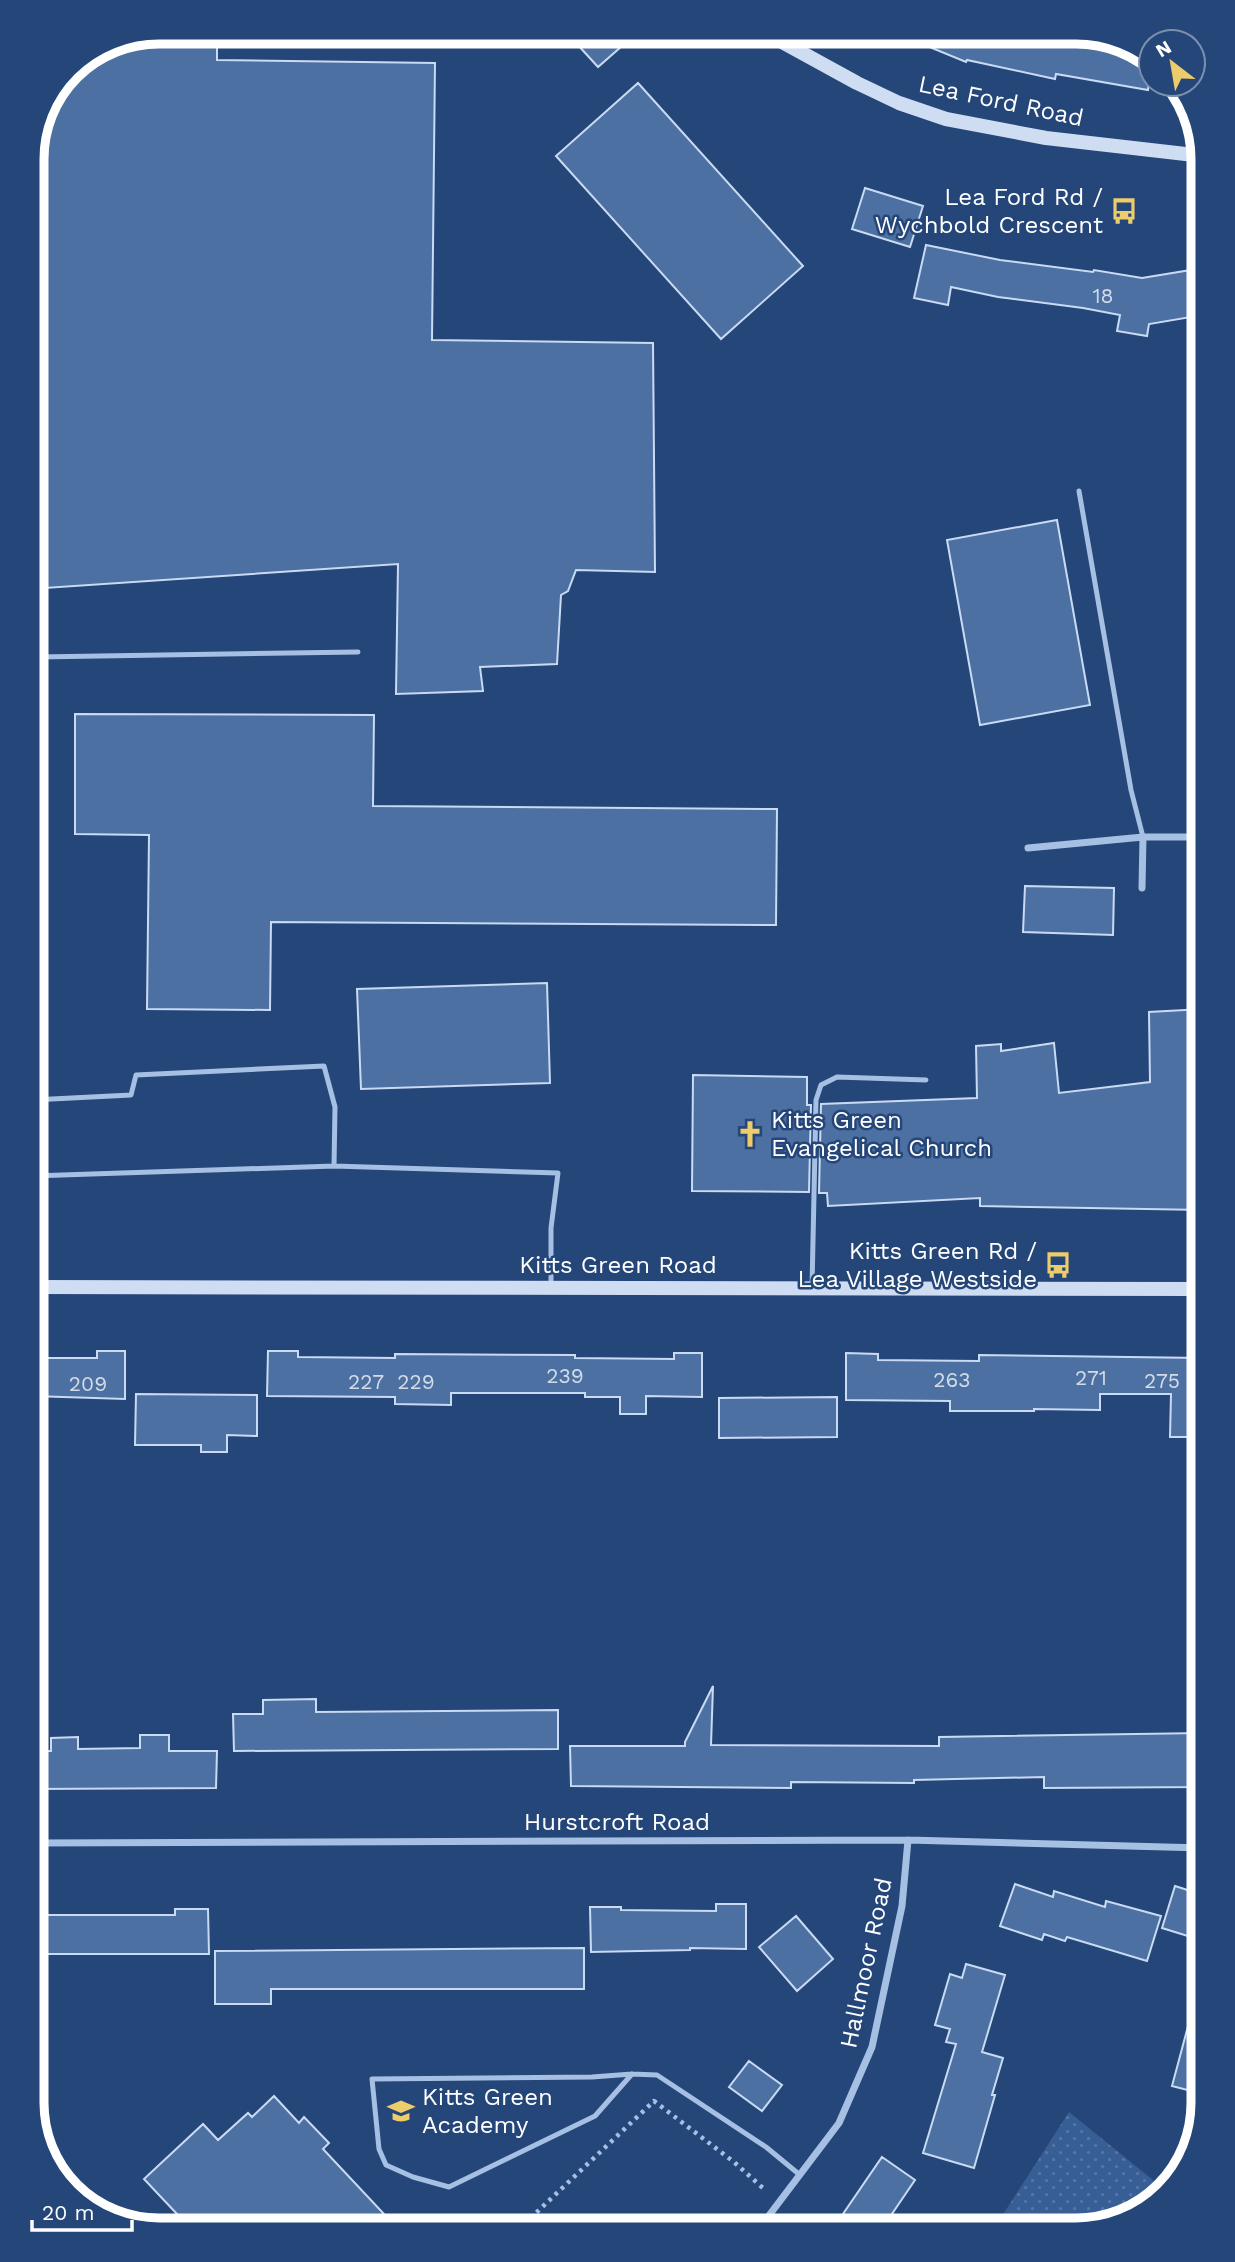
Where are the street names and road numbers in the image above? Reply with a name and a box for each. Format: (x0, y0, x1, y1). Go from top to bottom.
street label: Lea Ford Road (916, 70, 1086, 132)
street label: Kitts Green Road (519, 1251, 717, 1279)
street label: Hurstcroft Road (524, 1808, 710, 1836)
street label: Hallmoor Road (834, 1875, 898, 2051)

